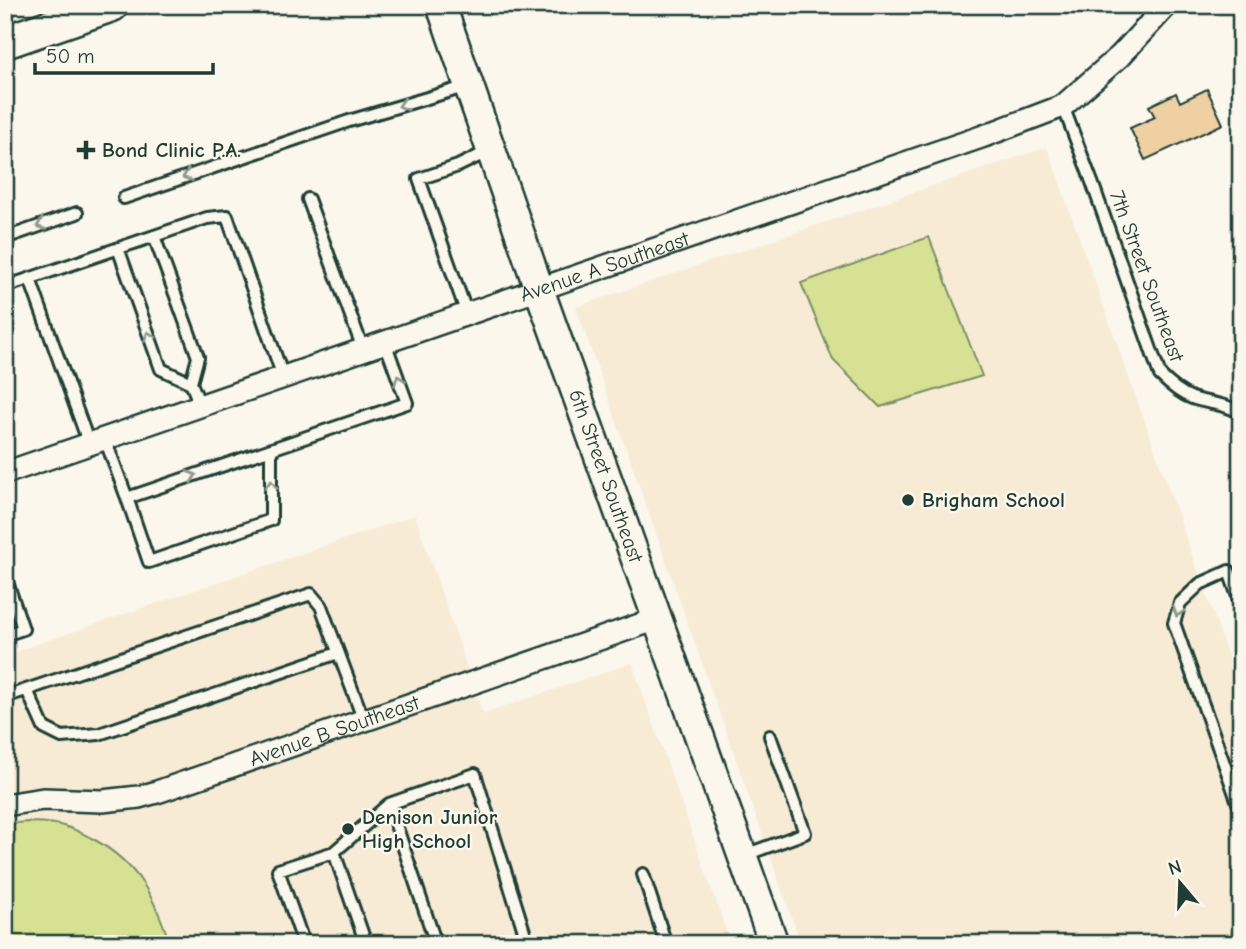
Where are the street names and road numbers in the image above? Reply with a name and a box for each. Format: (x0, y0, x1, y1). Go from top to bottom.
street label: 7th Street Southeast (1105, 187, 1189, 366)
street label: Avenue A Southeast (517, 226, 693, 307)
street label: 6th Street Southeast (564, 386, 648, 567)
street label: Avenue B Southeast (246, 690, 423, 771)

